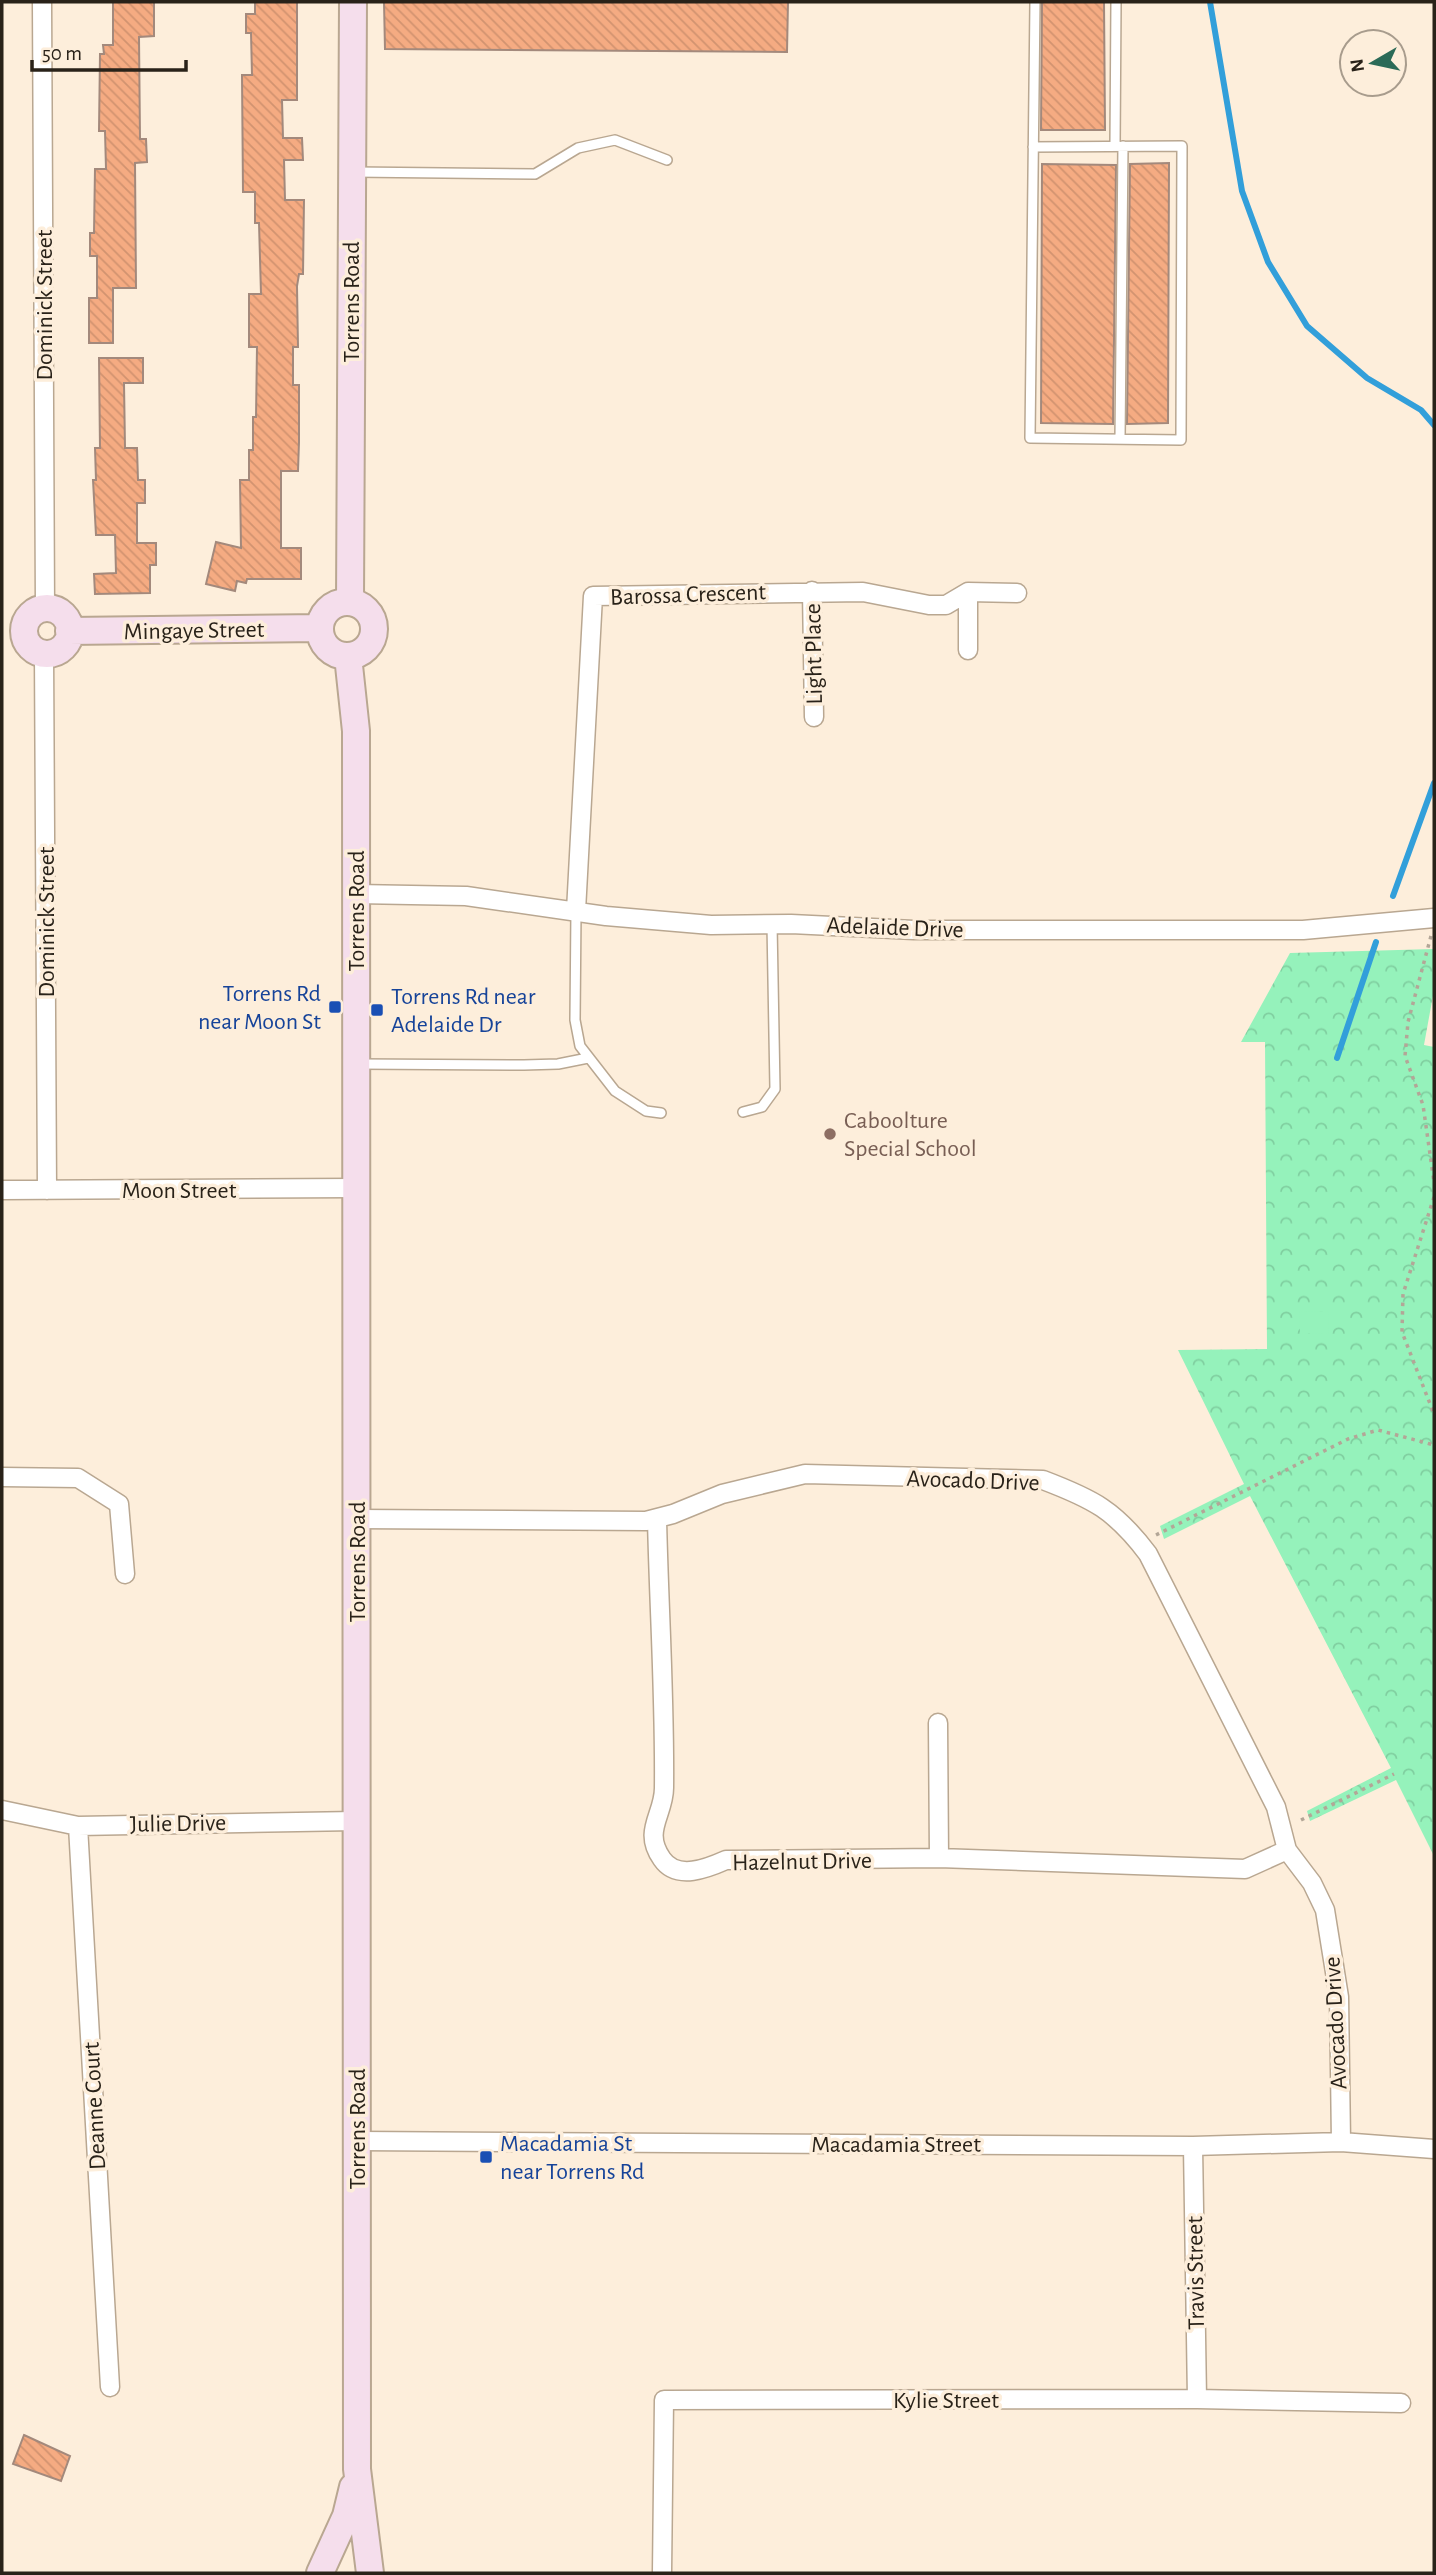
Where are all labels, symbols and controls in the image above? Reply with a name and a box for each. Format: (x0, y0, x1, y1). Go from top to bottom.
scale bar (32, 28, 186, 72)
north arrow (1338, 28, 1408, 98)
text: 50 m (42, 43, 82, 64)
text: N (1347, 57, 1368, 73)
street label: Dominick Street (33, 229, 57, 380)
street label: Torrens Road (340, 241, 364, 363)
street label: Barossa Crescent (610, 580, 767, 610)
street label: Light Place (801, 603, 827, 705)
street label: Mingaye Street (123, 618, 265, 644)
street label: Dominick Street (35, 846, 59, 997)
street label: Torrens Road (345, 850, 369, 972)
street label: Adelaide Drive (826, 914, 964, 942)
place label: Torrens Rd near Moon St (198, 982, 321, 1034)
place label: Torrens Rd near Adelaide Dr (391, 985, 536, 1037)
marker: Torrens Rd near Moon St (327, 999, 343, 1015)
marker: Torrens Rd near Adelaide Dr (369, 1002, 385, 1018)
place label: Caboolture Special School (844, 1109, 977, 1161)
marker: Caboolture Special School (822, 1126, 838, 1142)
street label: Moon Street (122, 1179, 237, 1203)
street label: Avocado Drive (906, 1467, 1040, 1495)
street label: Torrens Road (346, 1501, 370, 1623)
street label: Julie Drive (130, 1811, 226, 1837)
street label: Hazelnut Drive (732, 1849, 872, 1875)
street label: Avocado Drive (1321, 1956, 1351, 2090)
street label: Deanne Court (80, 2041, 110, 2171)
street label: Torrens Road (346, 2068, 370, 2190)
place label: Macadamia St near Torrens Rd (500, 2132, 644, 2184)
street label: Macadamia Street (811, 2133, 981, 2157)
marker: Macadamia St near Torrens Rd (478, 2149, 494, 2165)
street label: Travis Street (1183, 2216, 1209, 2330)
street label: Kylie Street (893, 2389, 999, 2413)

